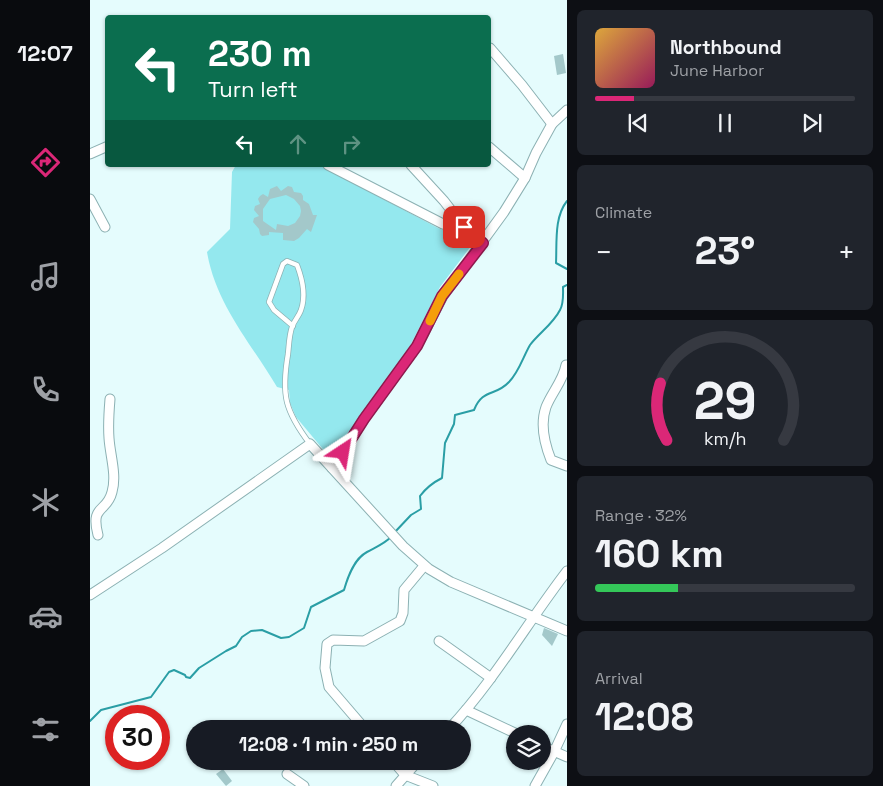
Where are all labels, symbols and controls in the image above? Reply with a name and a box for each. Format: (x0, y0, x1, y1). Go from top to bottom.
text: 230 m (208, 32, 312, 76)
icon: left (125, 35, 190, 100)
text: Northbound (670, 35, 782, 60)
text: 12:07 (17, 39, 73, 67)
text: June Harbor (670, 60, 764, 81)
text: Turn left (208, 75, 298, 103)
icon: previous (624, 109, 652, 137)
icon: pause (711, 109, 739, 137)
icon: next (798, 109, 826, 137)
icon: left (231, 130, 259, 158)
icon: ahead (284, 130, 312, 158)
icon: right (337, 130, 365, 158)
icon: directions (28, 145, 63, 180)
text: Climate (595, 202, 652, 223)
pin (443, 206, 485, 248)
icon: arrive (450, 213, 478, 241)
text: 23° (695, 227, 755, 275)
text: − (595, 234, 612, 270)
text: + (838, 234, 855, 270)
icon: music (28, 259, 63, 294)
text: 29 (694, 368, 756, 434)
icon: phone (28, 372, 63, 407)
position arrow (316, 425, 368, 477)
text: km/h (704, 427, 746, 450)
icon: climate (28, 485, 63, 520)
text: Range · 32% (595, 505, 687, 526)
text: 160 km (595, 530, 724, 578)
icon: car (28, 599, 63, 634)
text: Arrival (595, 668, 643, 689)
text: 12:08 (595, 693, 694, 741)
speed limit sign: 30 (105, 705, 170, 770)
icon: filters (28, 712, 63, 747)
map controls (506, 725, 551, 770)
button: layers (506, 725, 551, 770)
text: 12:08 · 1 min · 250 m (239, 732, 418, 757)

